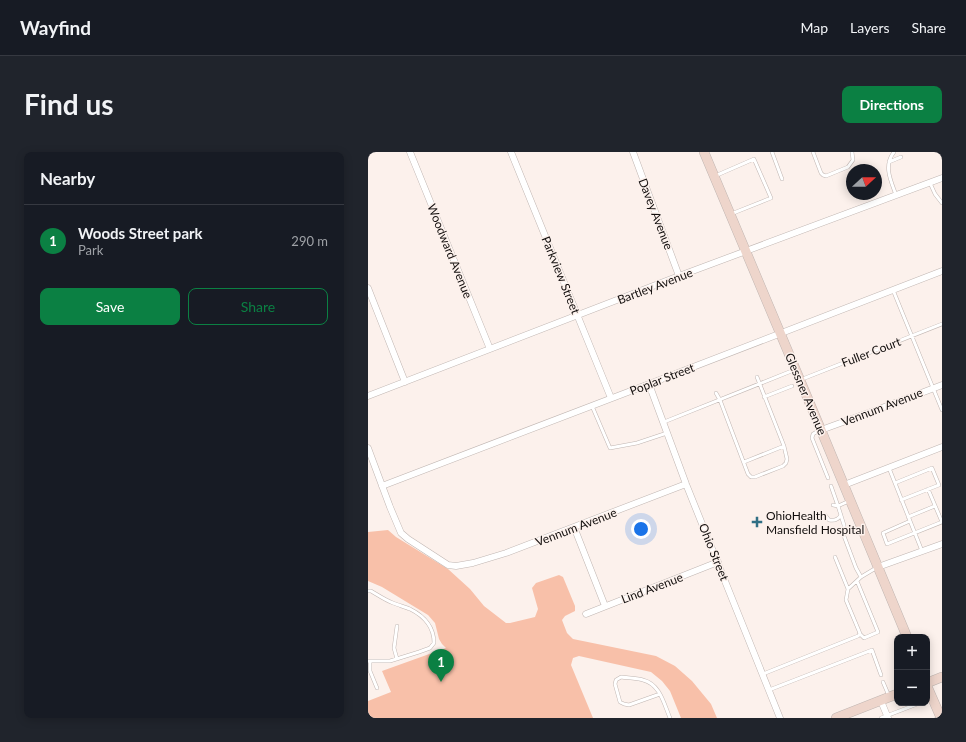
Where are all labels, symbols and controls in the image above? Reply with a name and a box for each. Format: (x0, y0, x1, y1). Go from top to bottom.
text: Wayfind (20, 16, 91, 39)
text: Map (800, 19, 828, 36)
text: Layers (850, 19, 890, 36)
text: Share (912, 19, 946, 36)
button: Directions (842, 86, 942, 123)
text: Find us (24, 87, 114, 121)
north arrow (846, 164, 882, 200)
text: Nearby (40, 168, 95, 189)
street label: Davey Avenue (636, 176, 676, 252)
street label: Woodward Avenue (424, 202, 476, 300)
text: Woods Street park (78, 224, 203, 242)
text: 1 (49, 233, 57, 249)
text: 290 m (291, 233, 328, 249)
street label: Parkview Street (539, 234, 584, 317)
text: Park (78, 242, 103, 258)
street label: Bartley Avenue (615, 265, 695, 307)
button: Save (40, 288, 180, 325)
button: Share (188, 288, 328, 325)
street label: Fuller Court (839, 334, 903, 370)
street label: Glessner Avenue (782, 351, 830, 437)
street label: Poplar Street (628, 360, 697, 398)
street label: Vennum Avenue (839, 385, 925, 429)
street label: Vennum Avenue (533, 505, 619, 549)
place label: OhioHealth Mansfield Hospital (766, 508, 864, 537)
marker: OhioHealth Mansfield Hospital (751, 516, 763, 528)
your location (631, 519, 651, 539)
street label: Ohio Street (696, 521, 733, 584)
street label: Lind Avenue (619, 569, 685, 607)
map controls (894, 634, 930, 706)
button: + (894, 634, 930, 670)
pin: 1 (428, 649, 454, 682)
button: − (894, 670, 930, 706)

